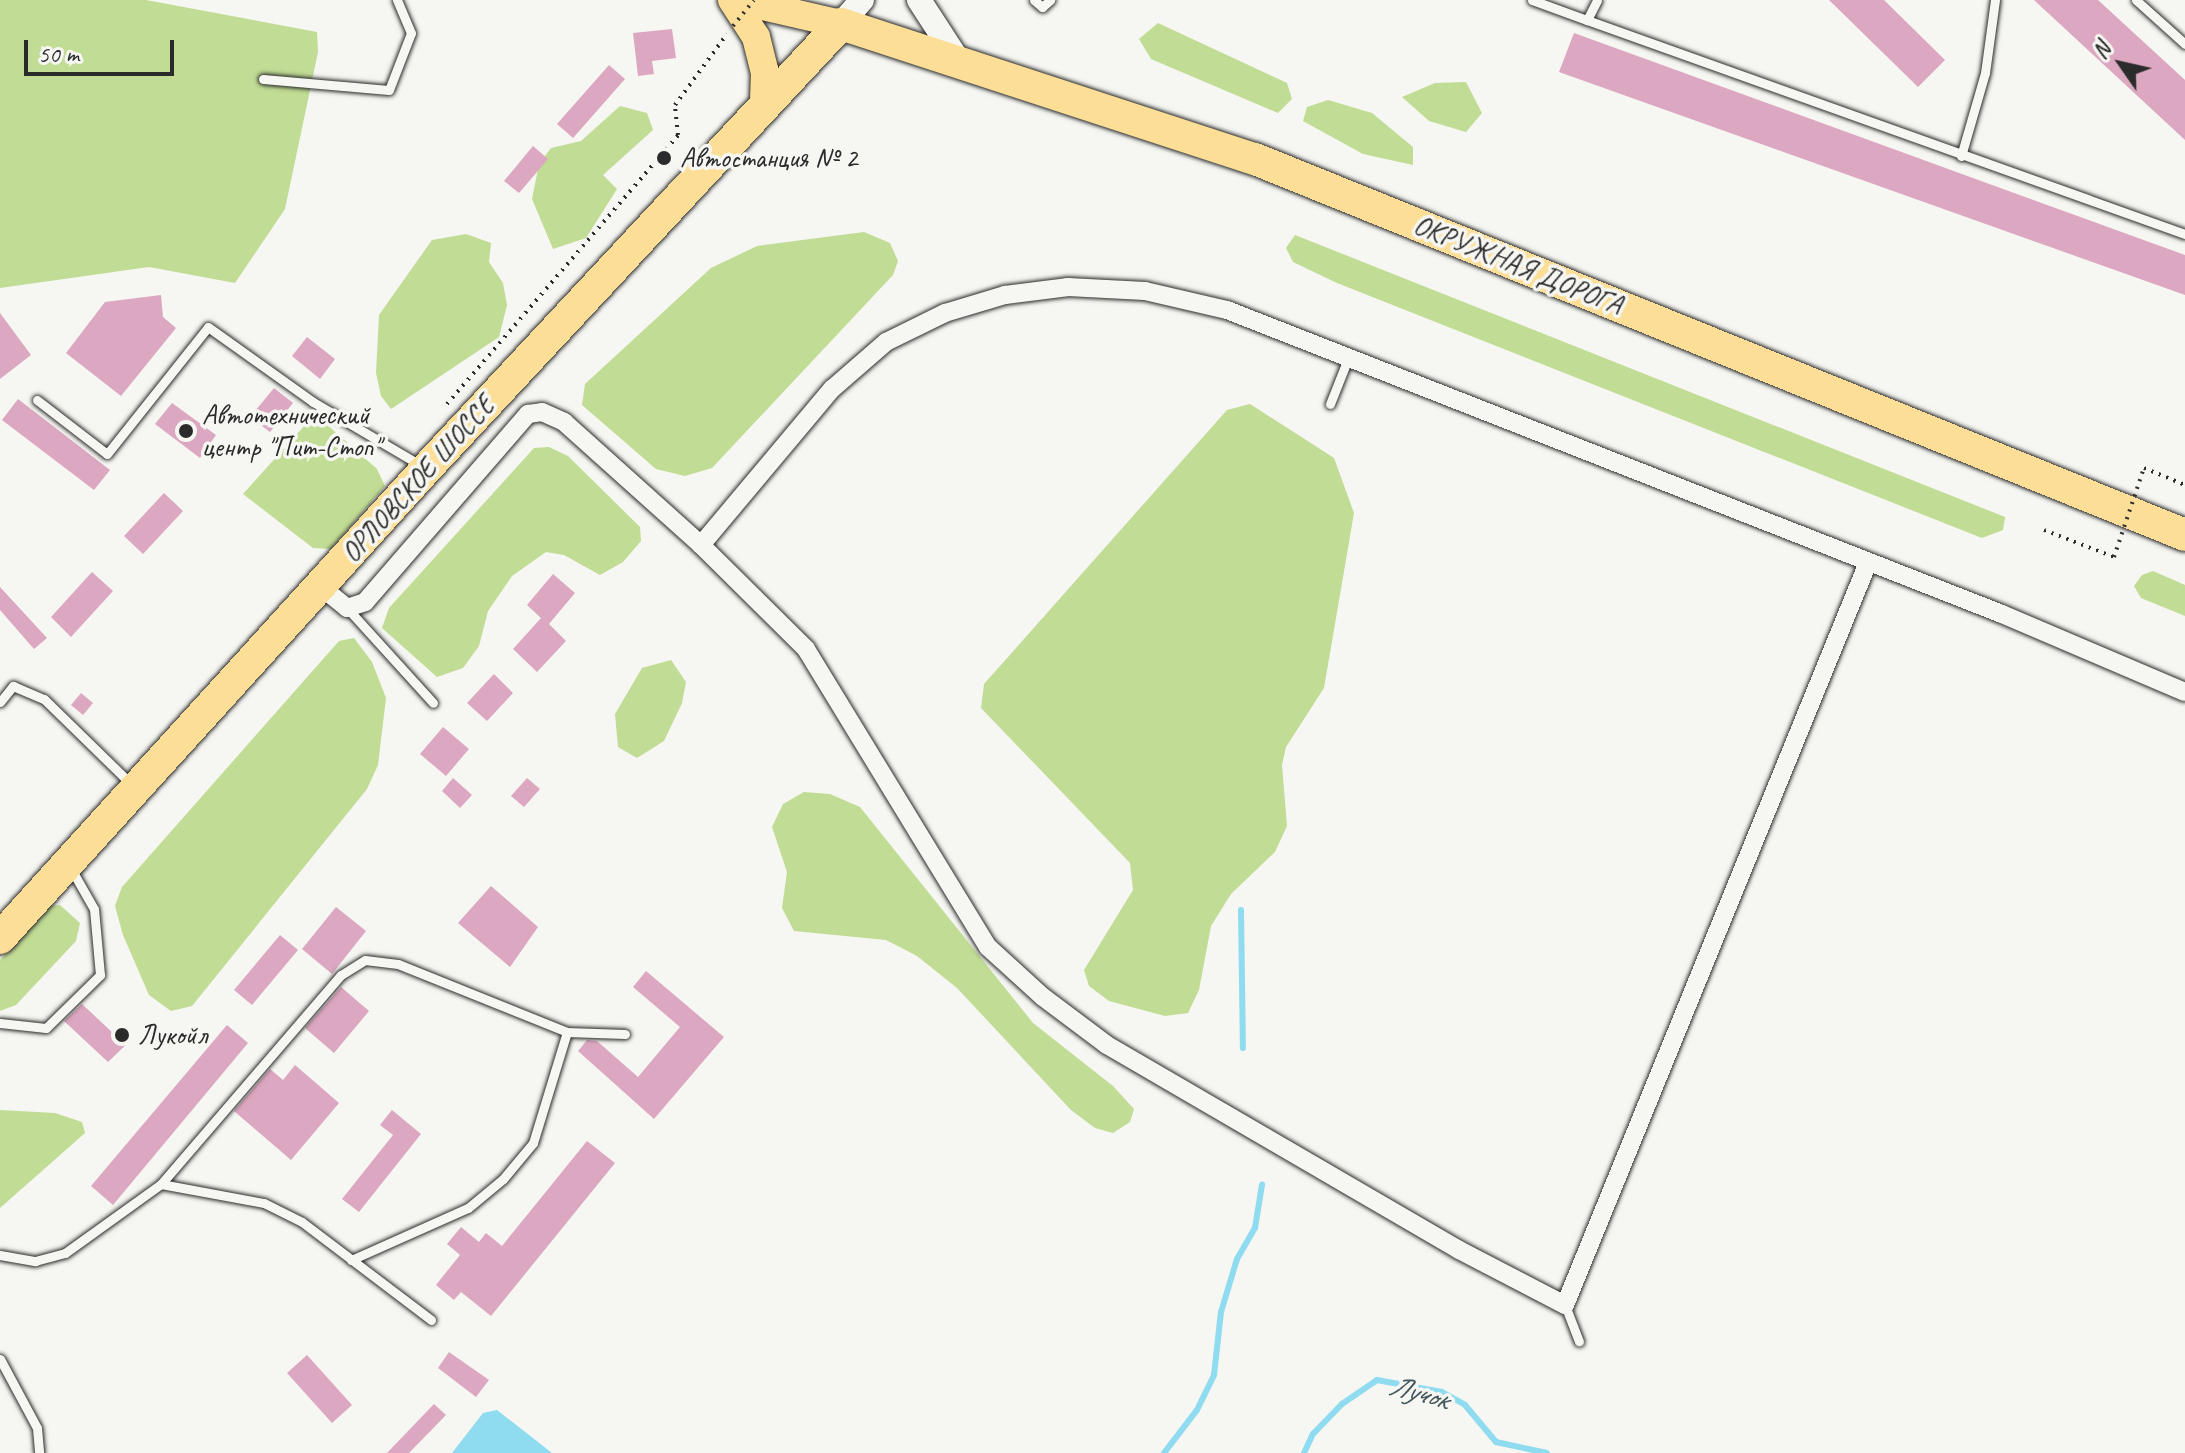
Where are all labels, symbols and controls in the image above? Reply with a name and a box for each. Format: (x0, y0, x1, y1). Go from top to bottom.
scale bar (28, 24, 178, 74)
north arrow (2081, 24, 2161, 104)
text: N (2086, 37, 2117, 64)
text: 50 m (38, 39, 79, 69)
place label: Автостанция № 2 (680, 141, 857, 175)
marker: Автостанция № 2 (655, 149, 673, 167)
street label: ОКРУЖНАЯ ДОРОГА (1408, 208, 1628, 322)
street label: ОРЛОВСКОЕ ШОССЕ (334, 389, 502, 569)
place label: Автотехнический центр "Пит-Стоп" (202, 398, 380, 464)
marker: Автотехнический центр "Пит-Стоп" (177, 422, 195, 440)
place label: Лукойл (138, 1018, 207, 1052)
marker: Лукойл (113, 1026, 131, 1044)
water label: Лучок (1385, 1367, 1453, 1417)

